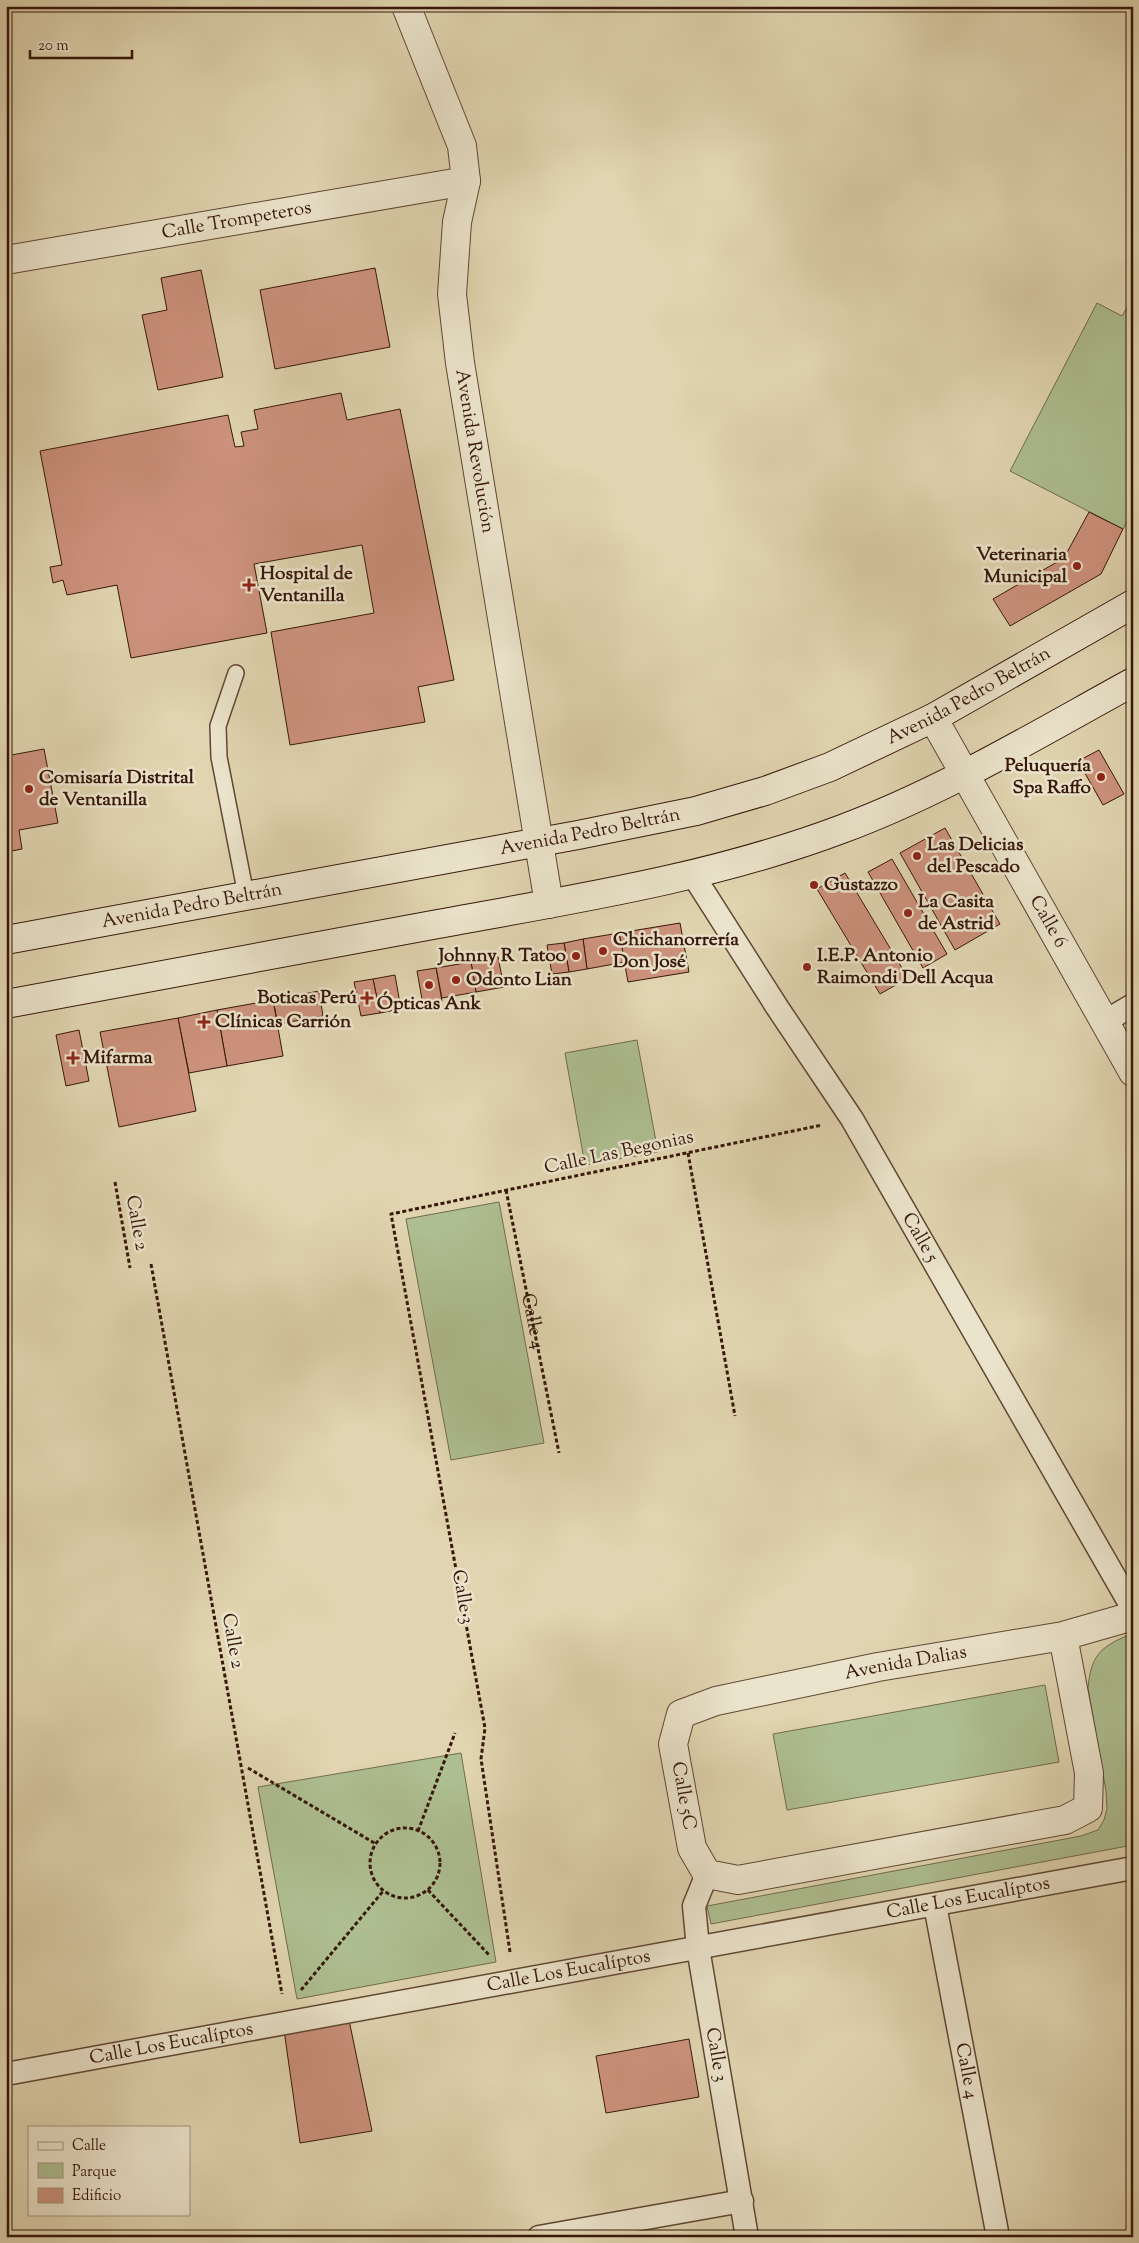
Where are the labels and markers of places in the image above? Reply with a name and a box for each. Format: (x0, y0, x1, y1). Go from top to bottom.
place label: Veterinaria Municipal (976, 542, 1068, 591)
marker: Veterinaria Municipal (1071, 560, 1083, 572)
place label: Hospital de Ventanilla (260, 561, 353, 610)
marker: Hospital de Ventanilla (242, 578, 256, 592)
place label: Peluquería Spa Raffo (1005, 753, 1092, 802)
place label: Comisaría Distrital de Ventanilla (39, 765, 195, 814)
marker: Peluquería Spa Raffo (1095, 771, 1107, 783)
marker: Comisaría Distrital de Ventanilla (23, 783, 35, 795)
place label: Las Delicias del Pescado (927, 832, 1024, 881)
marker: Las Delicias del Pescado (911, 850, 923, 862)
place label: Gustazzo (824, 872, 899, 899)
marker: Gustazzo (808, 879, 820, 891)
place label: La Casita de Astrid (918, 889, 994, 938)
marker: La Casita de Astrid (902, 907, 914, 919)
place label: Chichanorrería Don José (613, 927, 739, 976)
place label: Johnny R Tatoo (436, 943, 567, 970)
place label: I.E.P. Antonio Raimondi Dell Acqua (817, 943, 994, 992)
marker: Chichanorrería Don José (597, 945, 609, 957)
marker: Johnny R Tatoo (570, 950, 582, 962)
marker: I.E.P. Antonio Raimondi Dell Acqua (801, 961, 813, 973)
place label: Odonto Lian (466, 967, 573, 994)
marker: Odonto Lian (450, 974, 462, 986)
marker: Ópticas Ank (423, 979, 435, 991)
place label: Boticas Perú (257, 985, 357, 1012)
place label: Ópticas Ank (377, 991, 482, 1018)
marker: Boticas Perú (361, 992, 373, 1004)
place label: Clínicas Carrión (215, 1009, 352, 1036)
marker: Clínicas Carrión (197, 1015, 211, 1029)
place label: Mifarma (83, 1045, 153, 1072)
marker: Mifarma (67, 1052, 79, 1064)

